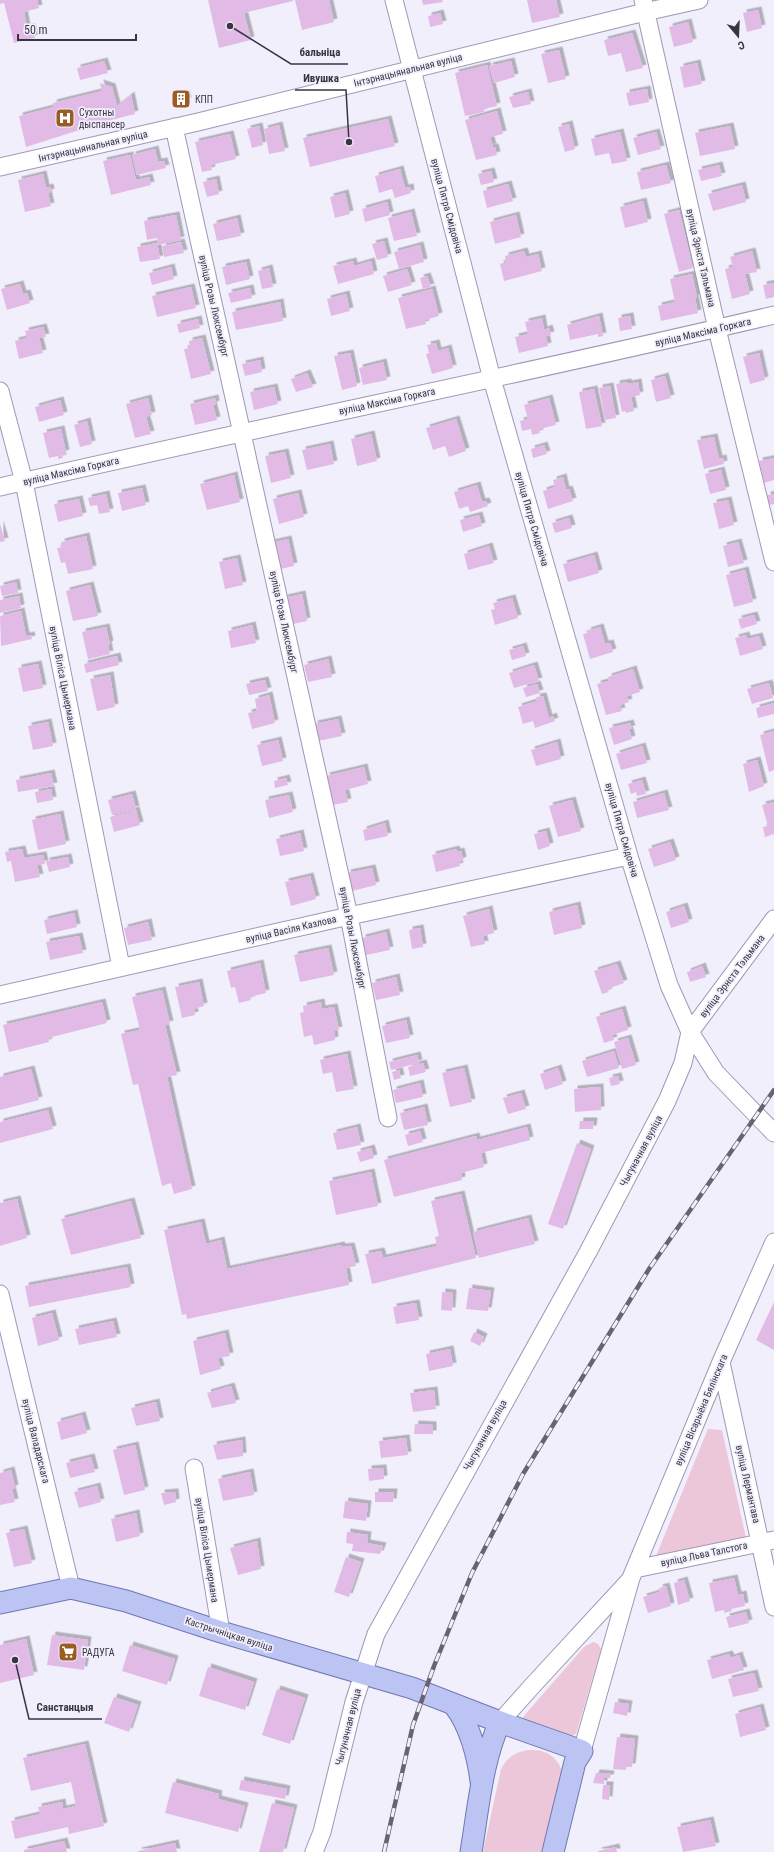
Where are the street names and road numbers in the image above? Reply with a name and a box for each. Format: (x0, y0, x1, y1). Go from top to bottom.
street label: Інтэрнацыянальная вуліца (353, 51, 464, 89)
street label: Інтэрнацыянальная вуліца (37, 128, 149, 164)
street label: вуліца Пятра Смідовіча (429, 157, 465, 255)
street label: вуліца Эрнста Тэльмана (684, 208, 718, 308)
street label: вуліца Розы Люксембург (197, 254, 231, 358)
street label: вуліца Максіма Горкага (654, 316, 752, 348)
street label: вуліца Максіма Горкага (338, 385, 436, 417)
street label: вуліца Максіма Горкага (22, 455, 120, 487)
street label: вуліца Пятра Смідовіча (513, 471, 551, 568)
street label: вуліца Розы Люксембург (268, 570, 300, 674)
street label: вуліца Віліса Цымермана (47, 625, 79, 731)
street label: вуліца Пятра Смідовіча (603, 782, 641, 879)
street label: вуліца Розы Люксембург (338, 886, 368, 990)
street label: вуліца Васіля Казлова (245, 913, 338, 945)
street label: вуліца Эрнста Тэльмана (697, 932, 767, 1019)
street label: Чыгуначная вуліца (618, 1113, 664, 1188)
street label: вуліца Вісарыёна Бялінскага (672, 1352, 730, 1467)
street label: вуліца Валадарскага (20, 1398, 52, 1485)
street label: Чыгуначная вуліца (461, 1398, 509, 1472)
street label: вуліца Лермантава (734, 1444, 762, 1524)
street label: вуліца Віліса Цымермана (193, 1497, 221, 1603)
street label: вуліца Льва Талстога (660, 1539, 749, 1569)
street label: Кастрычніцкая вуліца (184, 1615, 274, 1653)
street label: Чыгуначная вуліца (333, 1687, 363, 1767)

